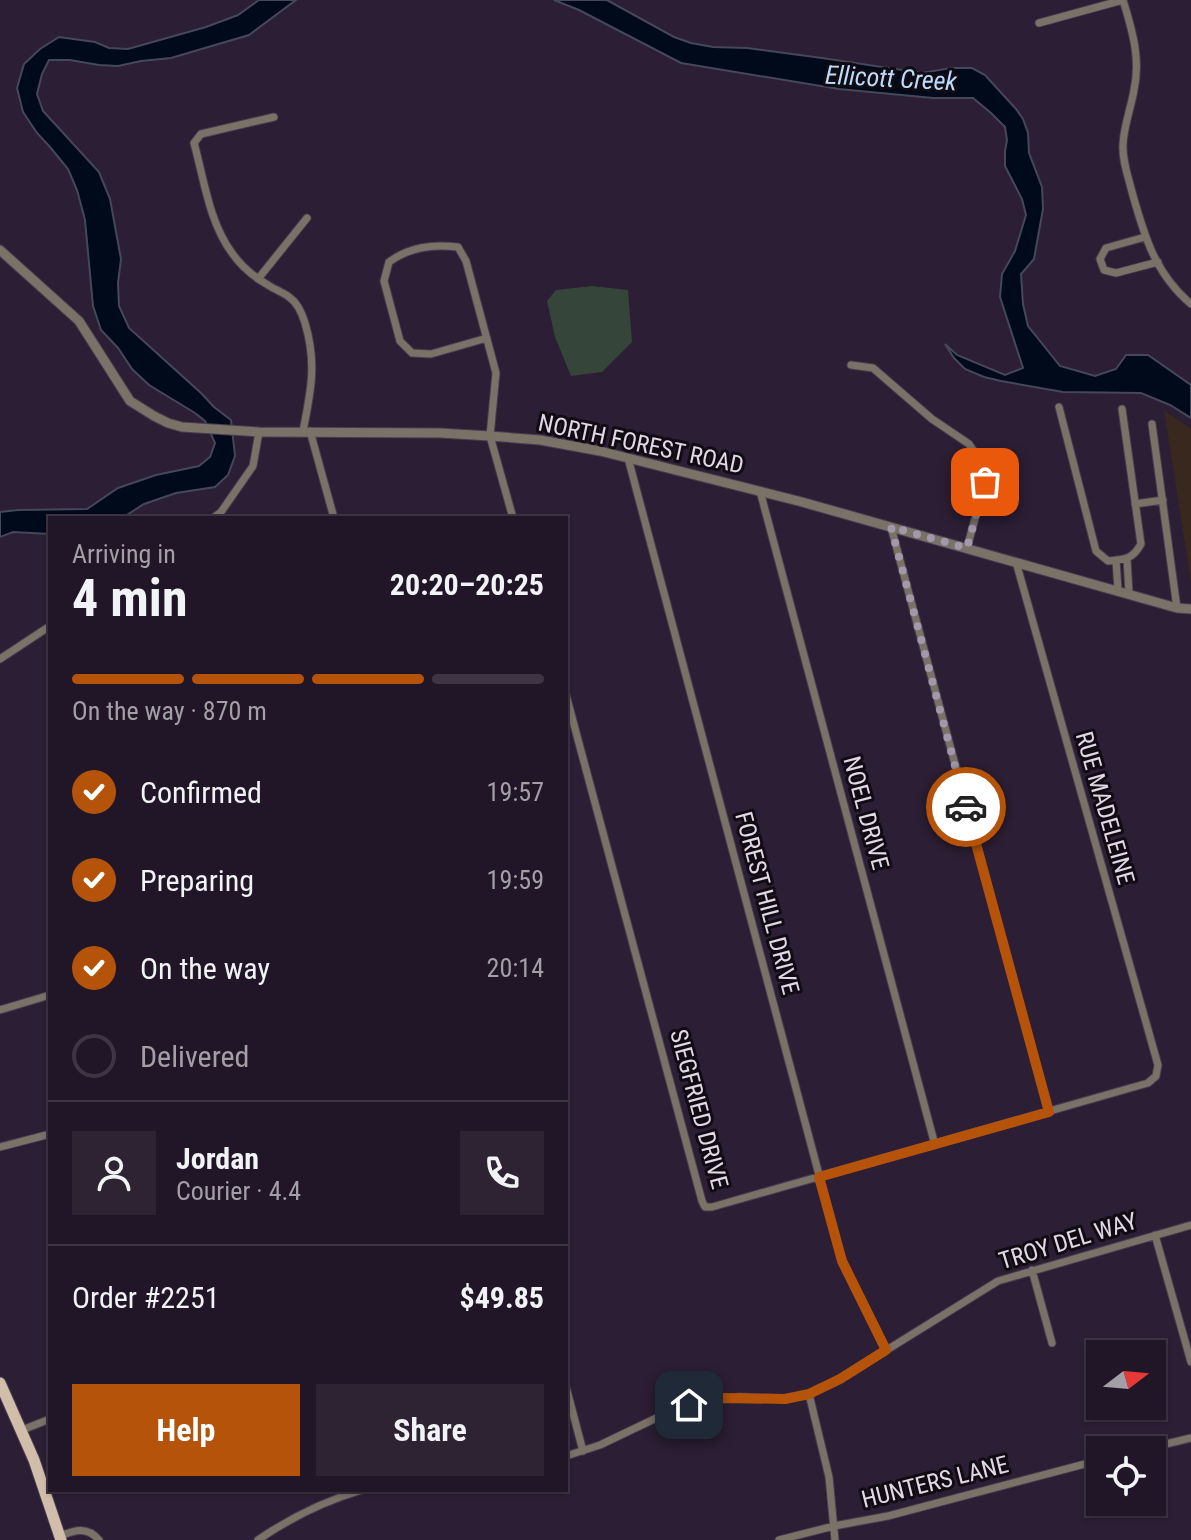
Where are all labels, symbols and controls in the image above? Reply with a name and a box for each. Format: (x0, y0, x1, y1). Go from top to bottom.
water label: Ellicott Creek (824, 60, 958, 96)
street label: NORTH FOREST ROAD (536, 409, 746, 479)
pin (951, 448, 1019, 516)
icon: bag (963, 460, 1007, 504)
text: Arriving in (72, 539, 176, 569)
text: 20:20–20:25 (390, 567, 544, 602)
text: 4 min (72, 568, 188, 629)
text: On the way · 870 m (72, 696, 267, 726)
street label: RUE MADELEINE (1070, 728, 1140, 888)
street label: NOEL DRIVE (837, 753, 895, 873)
courier (926, 767, 1006, 847)
icon: check (72, 770, 116, 814)
text: Confirmed (140, 775, 262, 810)
text: 19:57 (487, 777, 544, 807)
icon: car (944, 785, 988, 829)
street label: FOREST HILL DRIVE (729, 809, 805, 997)
icon: check (72, 858, 116, 902)
text: Preparing (140, 863, 254, 898)
text: 19:59 (487, 865, 544, 895)
icon: check (72, 946, 116, 990)
text: On the way (140, 951, 270, 986)
text: 20:14 (487, 953, 544, 983)
street label: SIEGFRIED DRIVE (664, 1026, 734, 1192)
text: Delivered (140, 1039, 249, 1074)
button: person (72, 1131, 156, 1215)
button: phone (460, 1131, 544, 1215)
text: Jordan (176, 1141, 259, 1176)
text: Courier · 4.4 (176, 1176, 301, 1206)
street label: TROY DEL WAY (996, 1207, 1141, 1275)
text: Order #2251 (72, 1280, 220, 1315)
text: $49.85 (459, 1280, 544, 1315)
north arrow (1086, 1340, 1166, 1420)
map controls (1086, 1340, 1166, 1516)
pin (655, 1371, 723, 1439)
icon: home (667, 1383, 711, 1427)
button: Help (72, 1384, 300, 1476)
button: Share (316, 1384, 544, 1476)
button: locate (1086, 1436, 1166, 1516)
street label: HUNTERS LANE (859, 1450, 1011, 1514)

